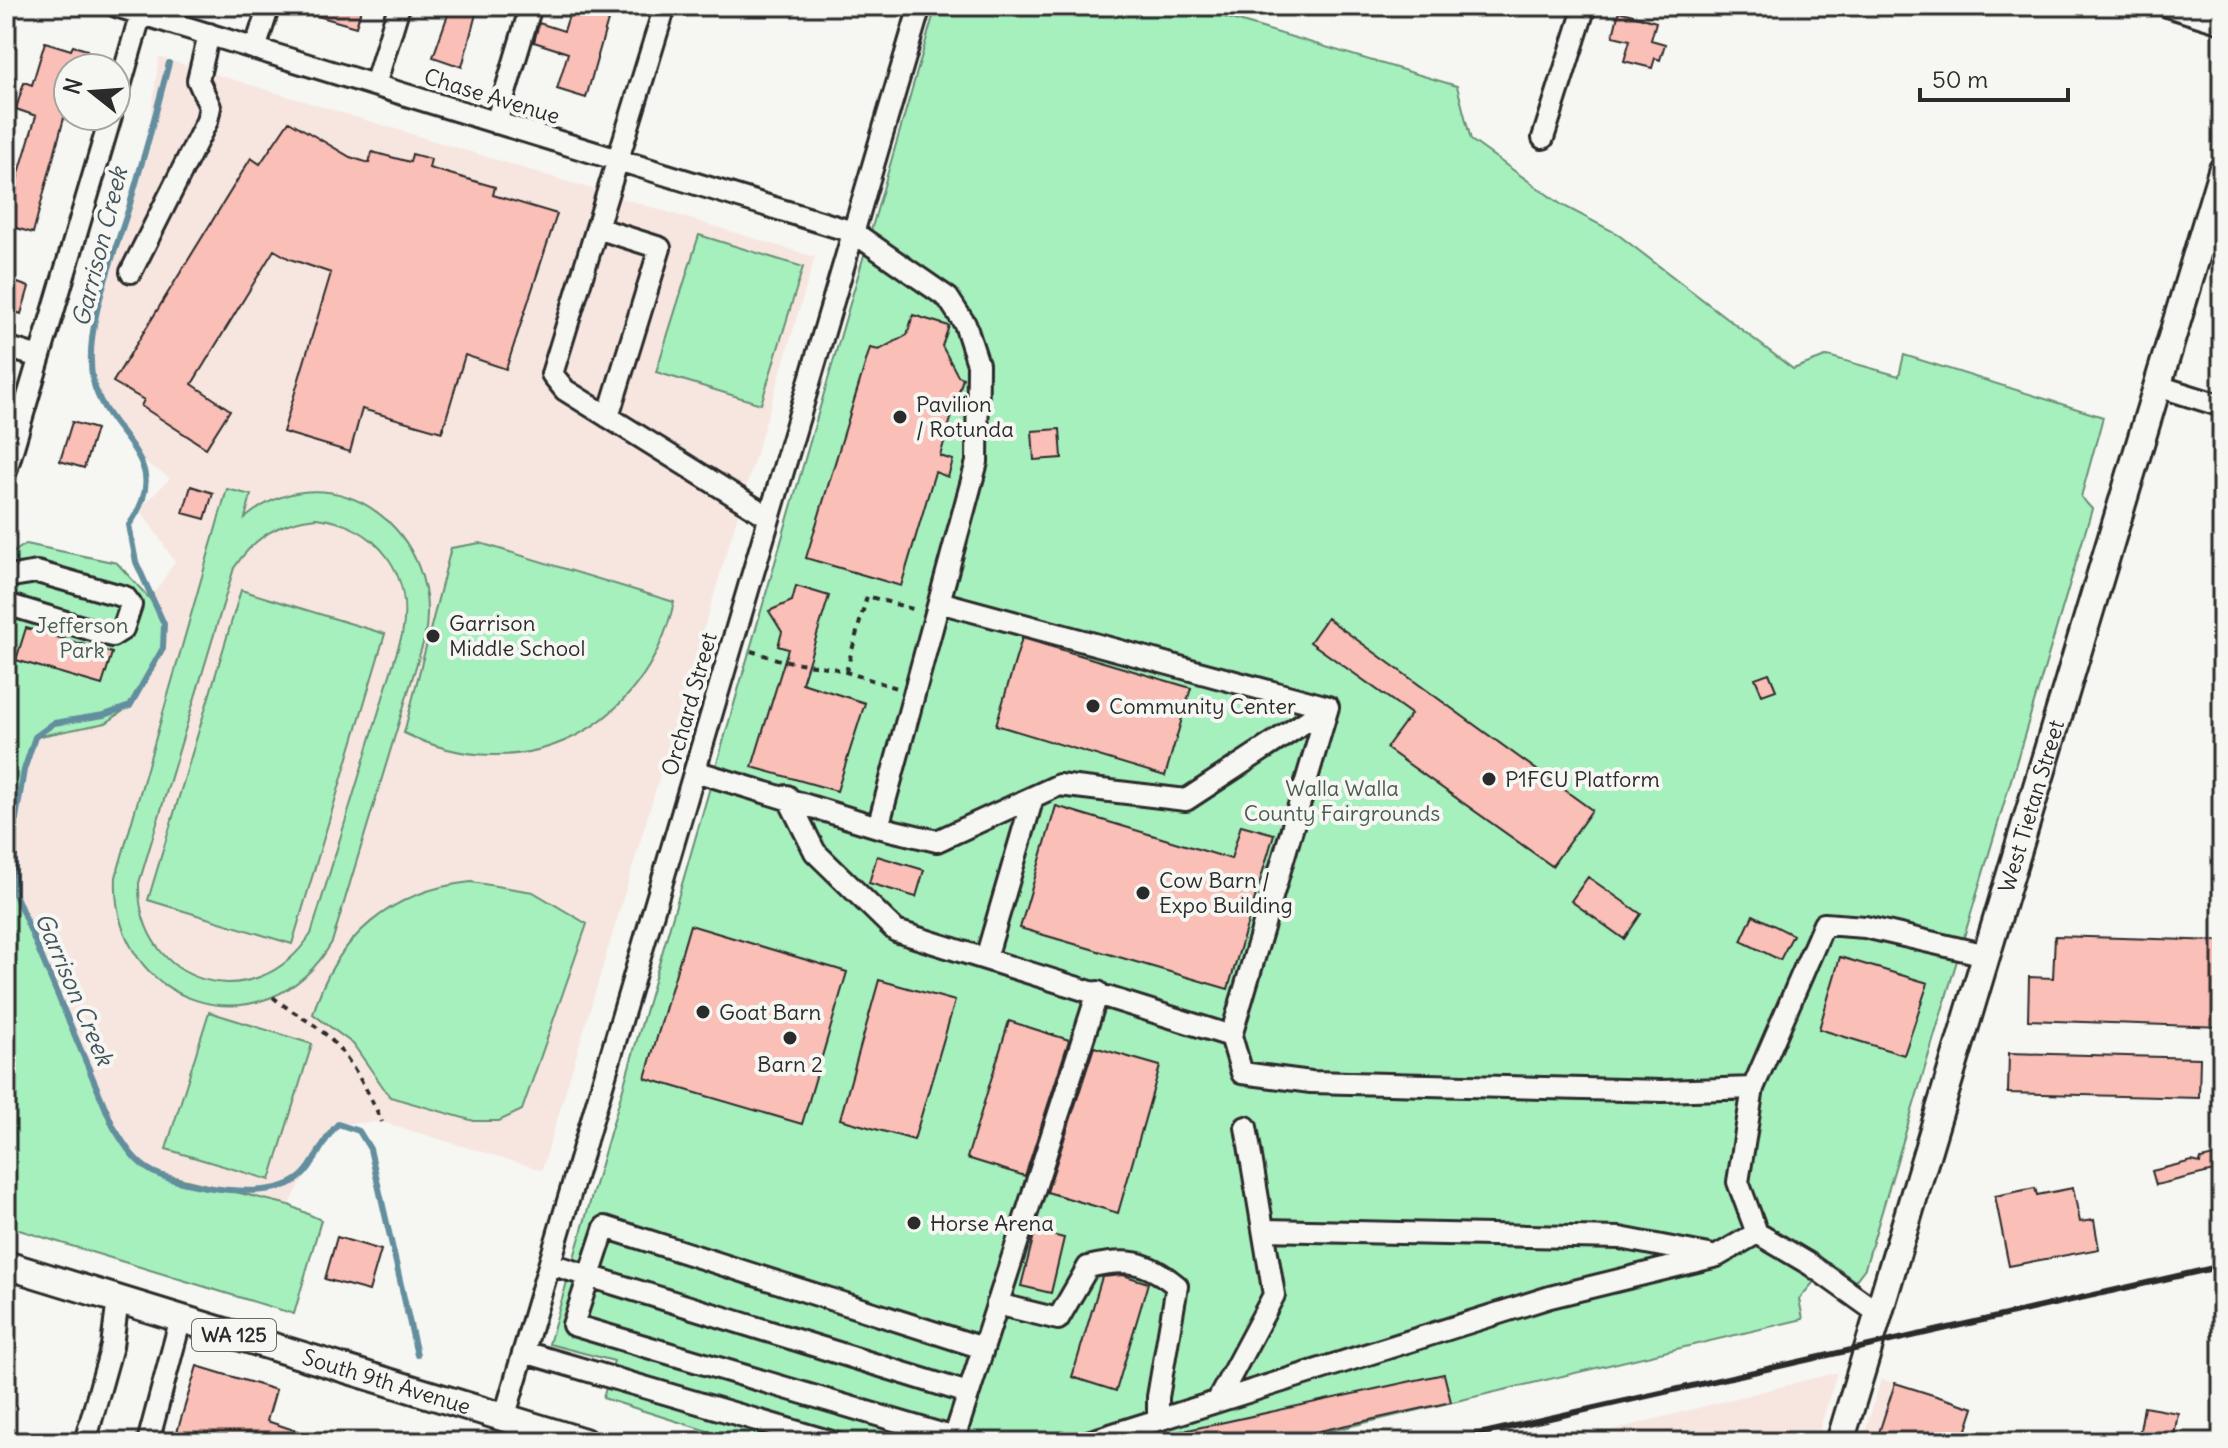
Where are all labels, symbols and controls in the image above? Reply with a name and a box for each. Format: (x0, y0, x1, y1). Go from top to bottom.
north arrow (52, 52, 132, 132)
scale bar (1920, 52, 2068, 102)
street label: Chase Avenue (421, 62, 563, 130)
text: 50 m (1932, 64, 1988, 94)
text: N (57, 75, 88, 98)
water label: Garrison Creek (65, 162, 134, 329)
place label: Pavilion / Rotunda (916, 390, 1014, 443)
marker: Pavilion / Rotunda (891, 408, 909, 426)
place label: Garrison Middle School (449, 609, 585, 662)
park label: Jefferson Park (36, 611, 128, 664)
marker: Garrison Middle School (424, 627, 442, 645)
street label: Orchard Street (655, 629, 723, 779)
place label: Community Center (1109, 692, 1296, 720)
marker: Community Center (1084, 697, 1102, 715)
street label: West Tietan Street (1992, 716, 2070, 896)
place label: P1FCU Platform (1505, 765, 1660, 793)
marker: P1FCU Platform (1480, 770, 1498, 788)
park label: Walla Walla County Fairgrounds (1244, 774, 1440, 827)
place label: Cow Barn / Expo Building (1159, 866, 1293, 919)
marker: Cow Barn / Expo Building (1134, 884, 1152, 902)
water label: Garrison Creek (29, 908, 121, 1071)
place label: Goat Barn (719, 998, 821, 1026)
marker: Goat Barn (694, 1003, 712, 1021)
marker: Barn 2 (781, 1029, 799, 1047)
place label: Barn 2 (757, 1050, 823, 1078)
place label: Horse Arena (930, 1209, 1054, 1237)
marker: Horse Arena (905, 1214, 923, 1232)
road number: WA 125 (192, 1319, 276, 1351)
street label: South 9th Avenue (299, 1343, 474, 1420)

